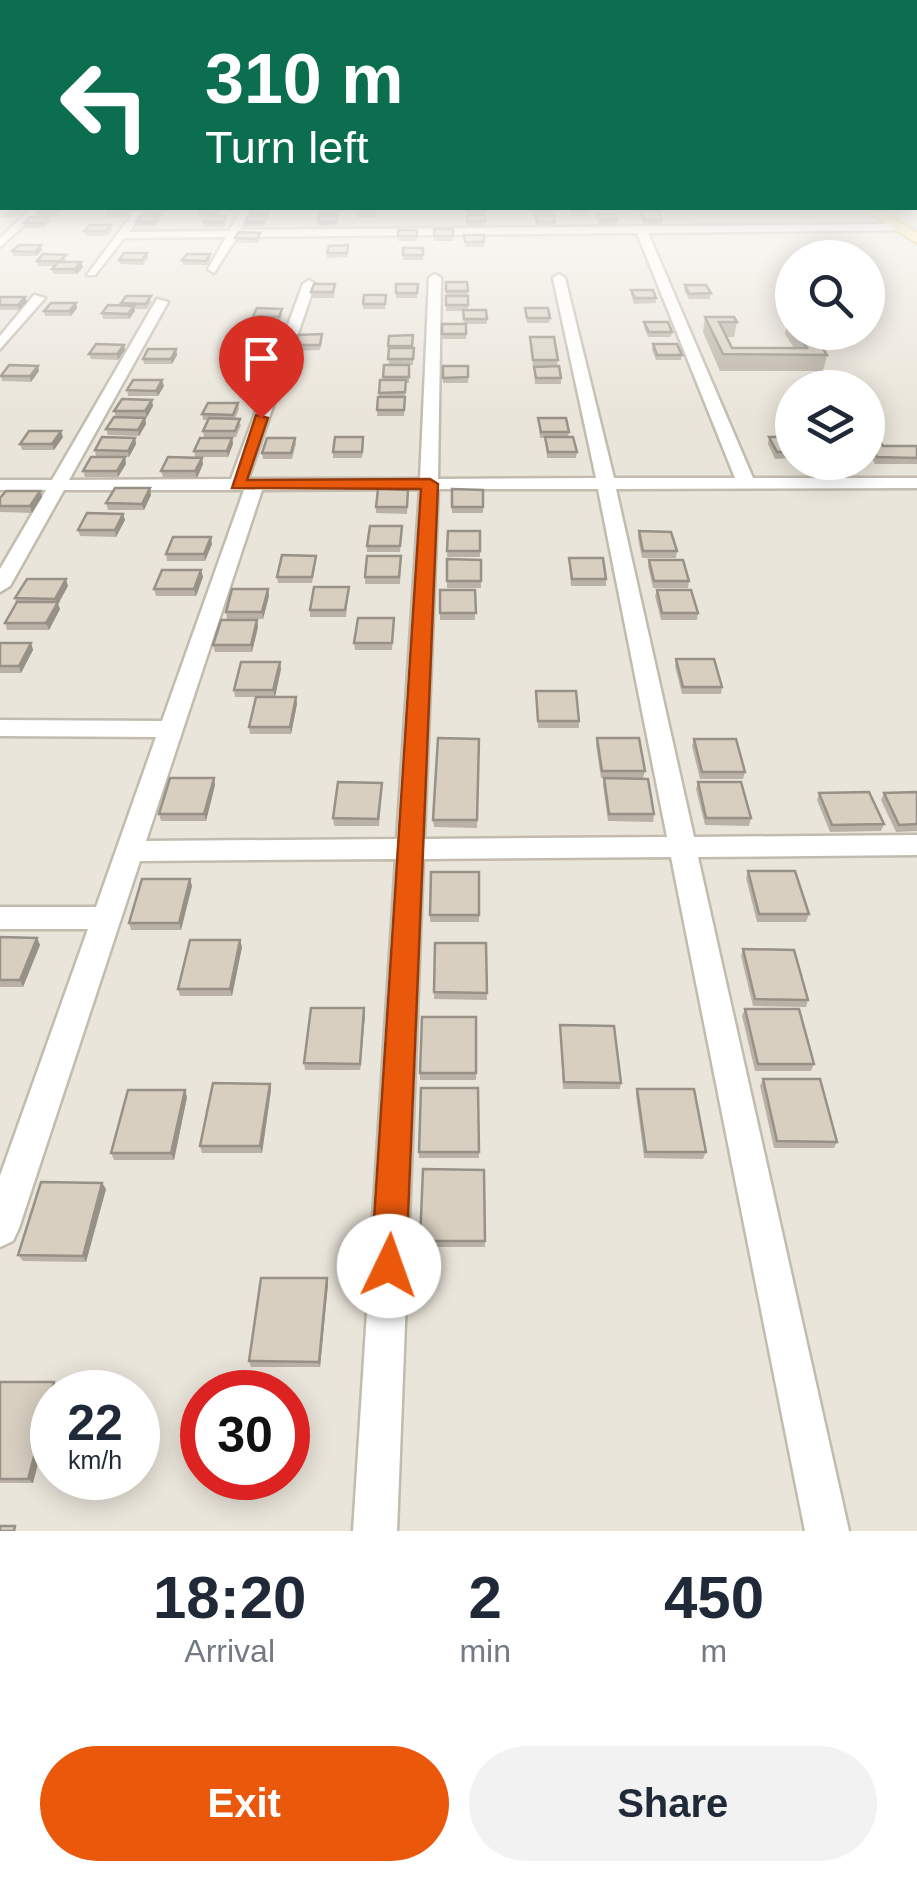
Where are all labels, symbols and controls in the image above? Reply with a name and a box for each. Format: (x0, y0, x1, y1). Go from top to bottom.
icon: left (40, 40, 170, 170)
text: 310 m (205, 40, 403, 118)
text: Turn left (205, 122, 368, 173)
map controls (775, 240, 885, 480)
button: search (775, 240, 885, 350)
pin (219, 316, 304, 419)
icon: arrive (234, 331, 289, 386)
button: layers (775, 370, 885, 480)
position arrow (337, 1214, 441, 1318)
speed limit sign: 30 (180, 1370, 310, 1500)
text: 22 (67, 1395, 123, 1451)
text: km/h (68, 1446, 122, 1474)
text: 18:20 (153, 1564, 306, 1631)
text: 2 (468, 1564, 502, 1631)
text: 450 (664, 1564, 764, 1631)
text: Arrival (184, 1633, 275, 1669)
text: min (459, 1633, 511, 1669)
text: m (701, 1633, 727, 1669)
button: Exit (40, 1746, 449, 1861)
button: Share (469, 1746, 877, 1861)

